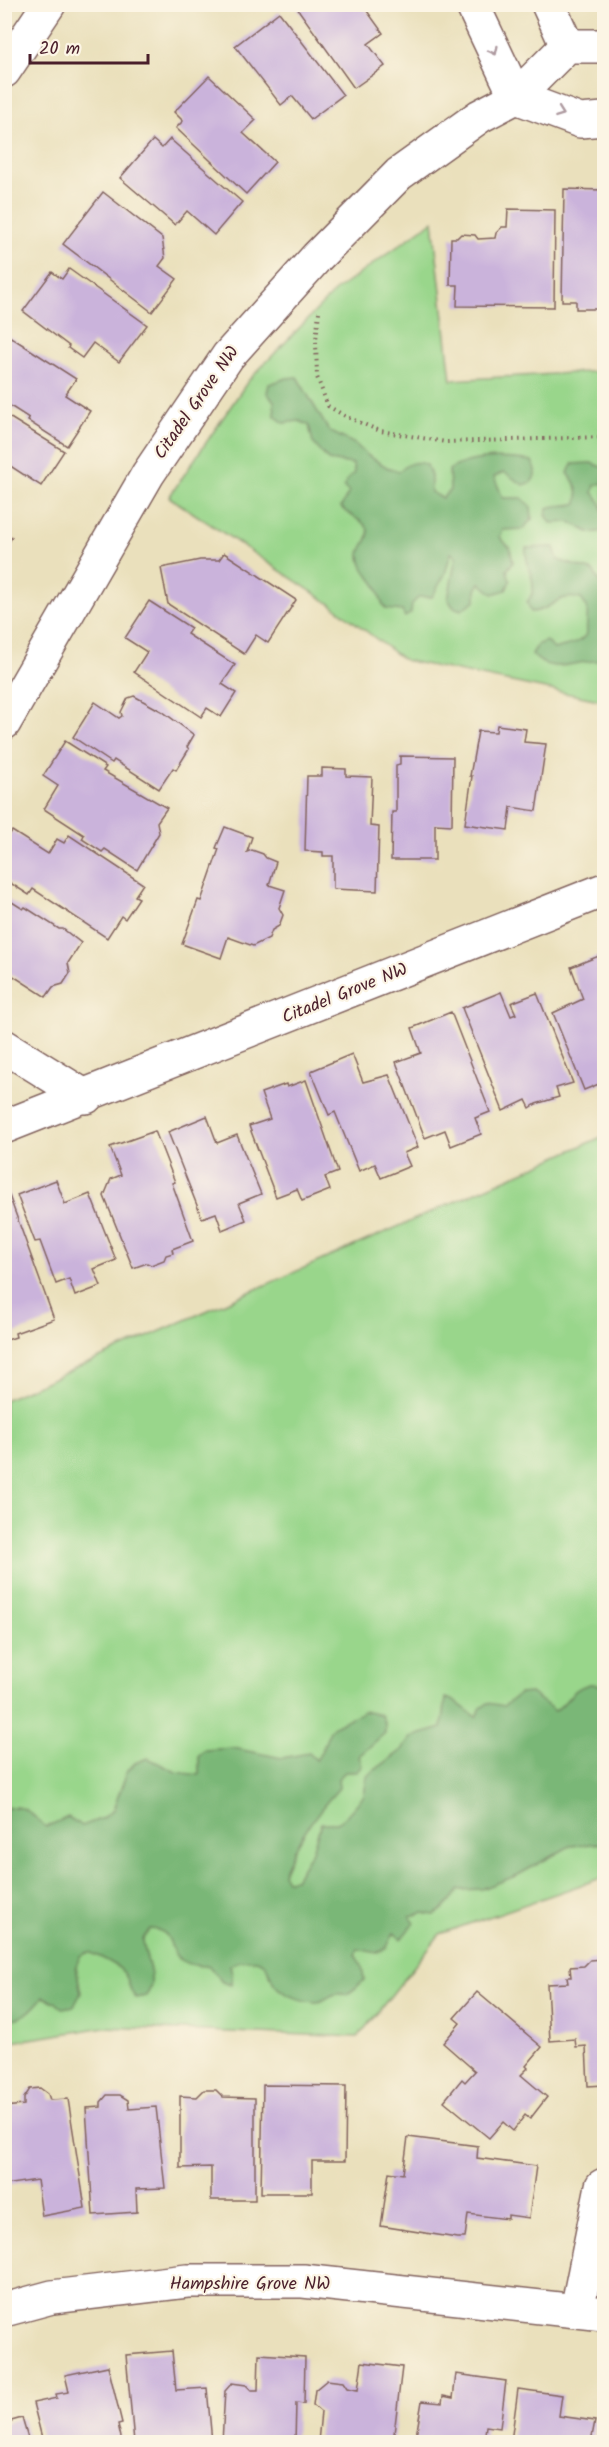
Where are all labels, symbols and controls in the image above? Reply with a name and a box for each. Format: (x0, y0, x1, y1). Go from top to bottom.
scale bar (30, 27, 148, 65)
text: 20 m (39, 35, 80, 64)
one-way arrow (487, 44, 498, 55)
one-way arrow (554, 106, 565, 118)
street label: Citadel Grove NW (147, 340, 247, 466)
street label: Citadel Grove NW (278, 956, 412, 1032)
street label: Hampshire Grove NW (170, 2270, 330, 2299)

